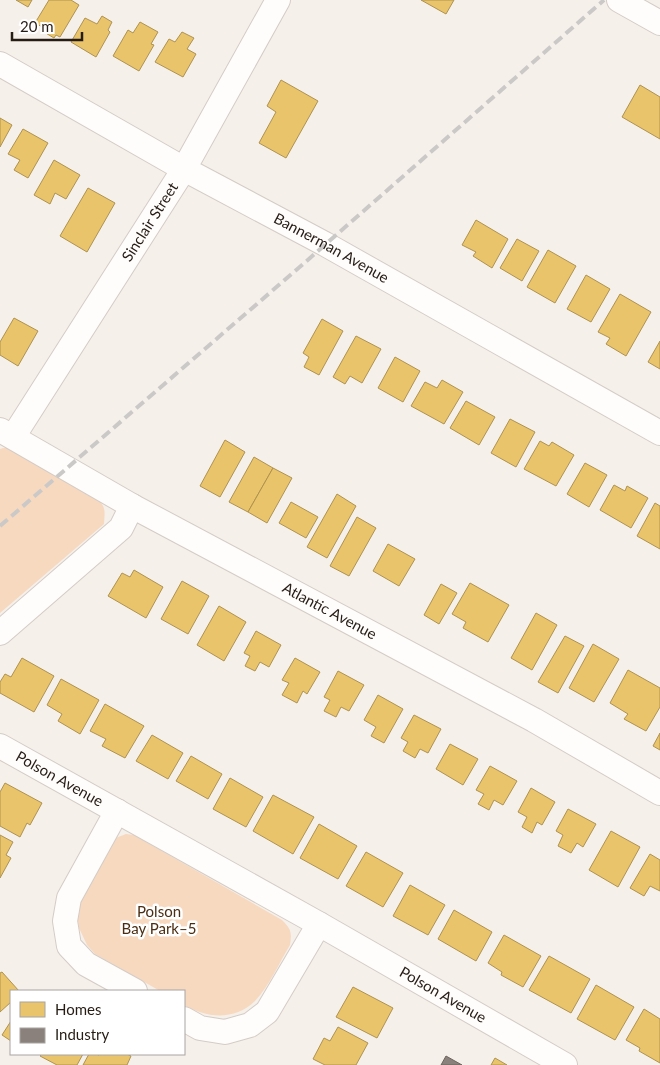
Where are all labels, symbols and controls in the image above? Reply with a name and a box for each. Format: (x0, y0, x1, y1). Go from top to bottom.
scale bar (12, 10, 82, 42)
text: 20 m (20, 17, 54, 35)
street label: Sinclair Street (117, 178, 182, 264)
street label: Bannerman Avenue (271, 209, 392, 286)
street label: Atlantic Avenue (280, 578, 380, 643)
street label: Polson Avenue (13, 747, 107, 810)
park label: Polson Bay Park–5 (122, 902, 196, 937)
street label: Polson Avenue (397, 962, 490, 1026)
legend (10, 990, 185, 1055)
text: Homes (55, 1000, 101, 1018)
text: Industry (55, 1025, 110, 1043)

